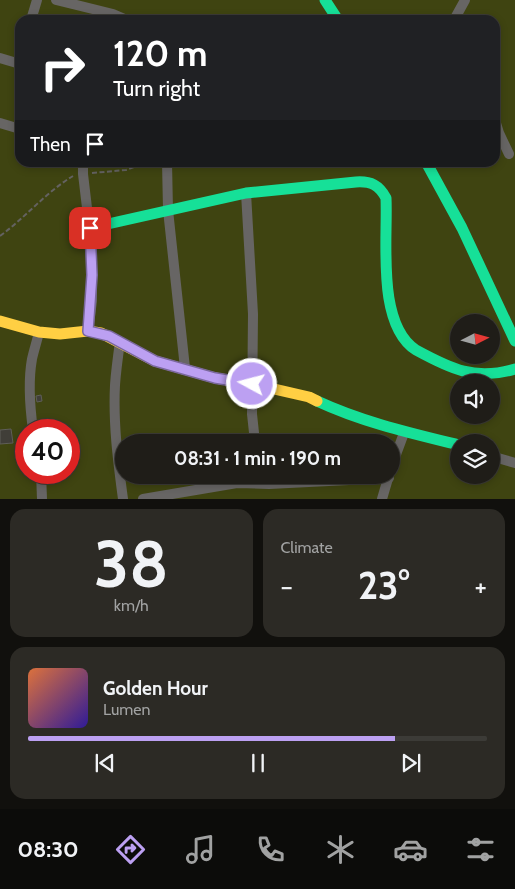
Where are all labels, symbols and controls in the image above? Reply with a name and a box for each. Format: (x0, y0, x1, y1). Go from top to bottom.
text: 120 m (113, 32, 207, 75)
icon: right (30, 35, 95, 100)
text: Turn right (113, 75, 200, 102)
icon: arrive (81, 130, 109, 158)
text: Then (30, 133, 71, 156)
pin (69, 207, 111, 249)
icon: arrive (76, 214, 104, 242)
north arrow (450, 314, 500, 364)
map controls (450, 314, 500, 484)
position arrow (225, 357, 277, 409)
button: sound (450, 374, 500, 424)
speed limit sign: 40 (15, 419, 80, 484)
button: layers (450, 434, 500, 484)
text: 08:31 · 1 min · 190 m (174, 447, 341, 470)
text: 38 (94, 524, 168, 603)
text: Climate (281, 538, 333, 557)
text: 23° (358, 562, 410, 609)
text: − (281, 569, 293, 603)
text: + (475, 569, 487, 603)
text: km/h (114, 596, 149, 615)
text: Golden Hour (103, 677, 208, 700)
text: Lumen (103, 700, 150, 719)
icon: previous (91, 749, 119, 777)
icon: pause (244, 749, 272, 777)
icon: next (397, 749, 425, 777)
icon: directions (113, 832, 148, 867)
icon: music (183, 832, 218, 867)
icon: phone (253, 832, 288, 867)
icon: climate (323, 832, 358, 867)
icon: car (393, 832, 428, 867)
icon: filters (463, 832, 498, 867)
text: 08:30 (17, 836, 79, 863)

